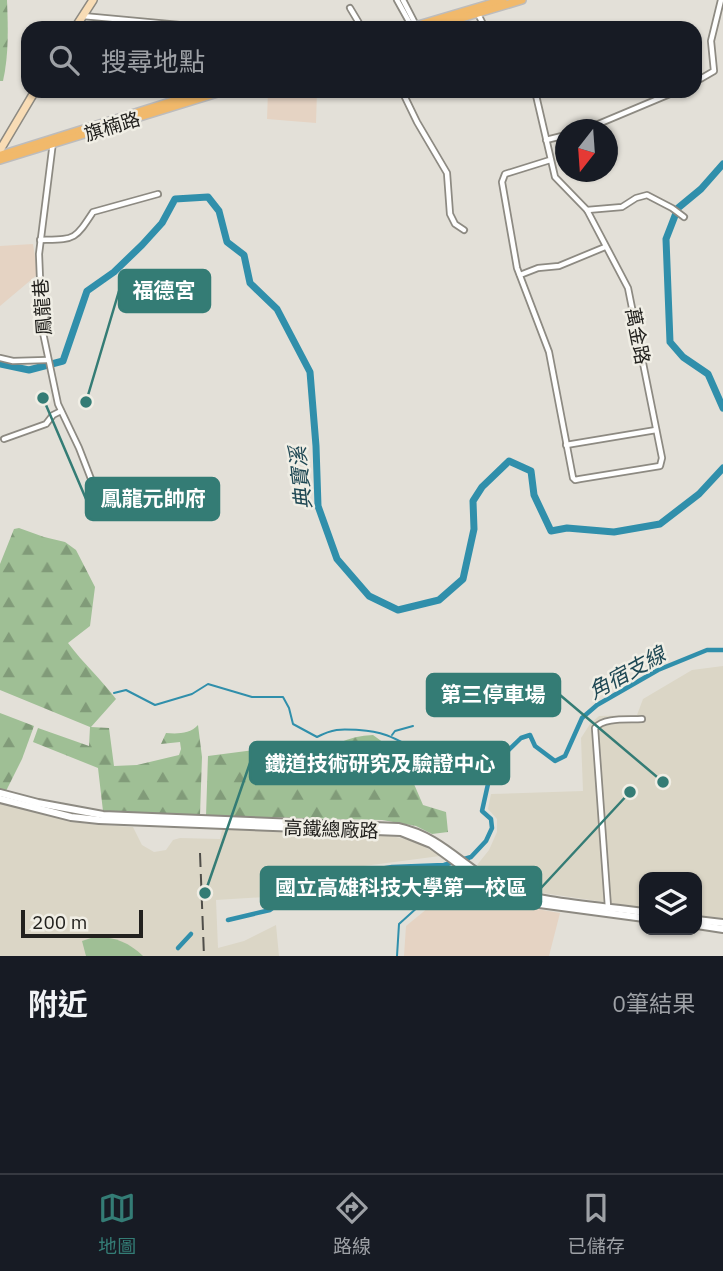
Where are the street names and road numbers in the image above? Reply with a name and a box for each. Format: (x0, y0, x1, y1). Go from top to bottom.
street label: 旗楠路 (81, 106, 143, 146)
street label: 鳳龍巷 (28, 278, 56, 336)
street label: 萬金路 (621, 306, 655, 366)
street label: 高鐵總廠路 (283, 815, 379, 843)

